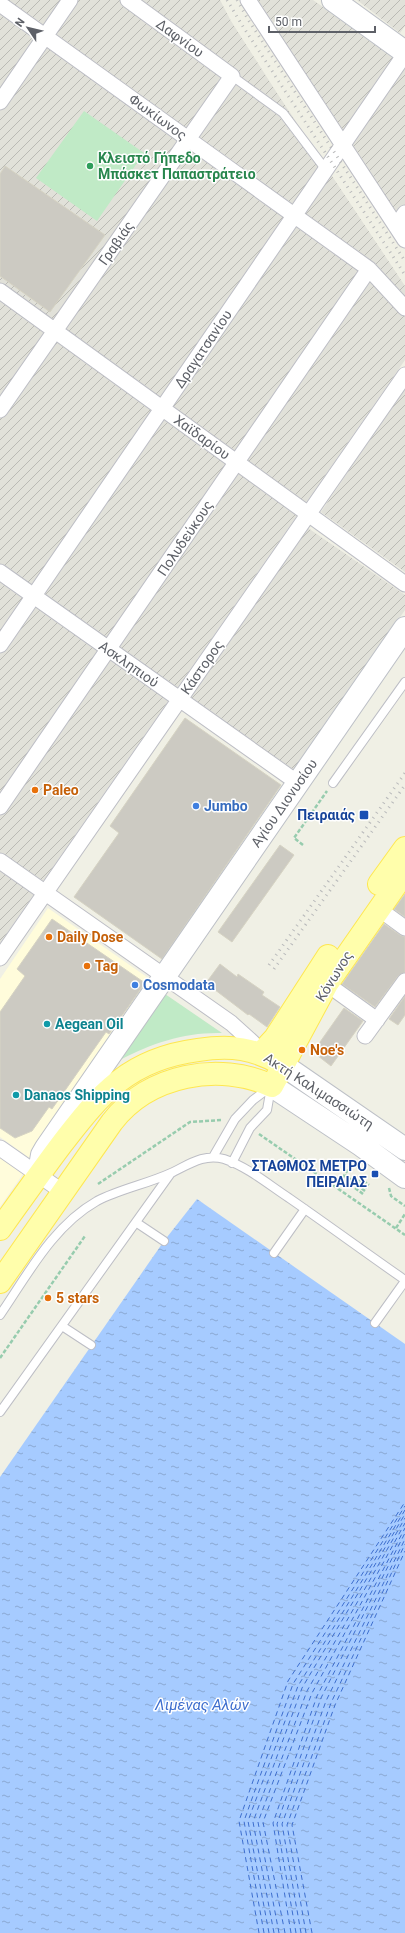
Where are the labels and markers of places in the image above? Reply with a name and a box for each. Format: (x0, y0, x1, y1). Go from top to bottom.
place label: Κλειστό Γήπεδο Μπάσκετ Παπαστράτειο (98, 150, 256, 182)
marker: Κλειστό Γήπεδο Μπάσκετ Παπαστράτειο (85, 161, 95, 171)
place label: Paleo (43, 782, 79, 798)
marker: Paleo (30, 785, 40, 795)
place label: Jumbo (204, 798, 248, 814)
marker: Jumbo (191, 801, 201, 811)
place label: Πειραιάς (297, 807, 355, 823)
marker: Πειραιάς (358, 809, 370, 821)
place label: Daily Dose (57, 929, 124, 945)
marker: Daily Dose (44, 932, 54, 942)
place label: Tag (95, 958, 118, 974)
marker: Tag (82, 961, 92, 971)
place label: Cosmodata (143, 977, 215, 993)
marker: Cosmodata (130, 980, 140, 990)
place label: Aegean Oil (55, 1016, 123, 1032)
marker: Aegean Oil (42, 1019, 52, 1029)
place label: Noe's (310, 1042, 344, 1058)
marker: Noe's (297, 1045, 307, 1055)
place label: Danaos Shipping (24, 1087, 130, 1103)
marker: Danaos Shipping (11, 1090, 21, 1100)
place label: ΣΤΑΘΜΟΣ ΜΕΤΡΟ ΠΕΙΡΑΙΑΣ (252, 1158, 367, 1190)
marker: ΣΤΑΘΜΟΣ ΜΕΤΡΟ ΠΕΙΡΑΙΑΣ (370, 1169, 380, 1179)
place label: 5 stars (56, 1290, 99, 1306)
marker: 5 stars (43, 1293, 53, 1303)

